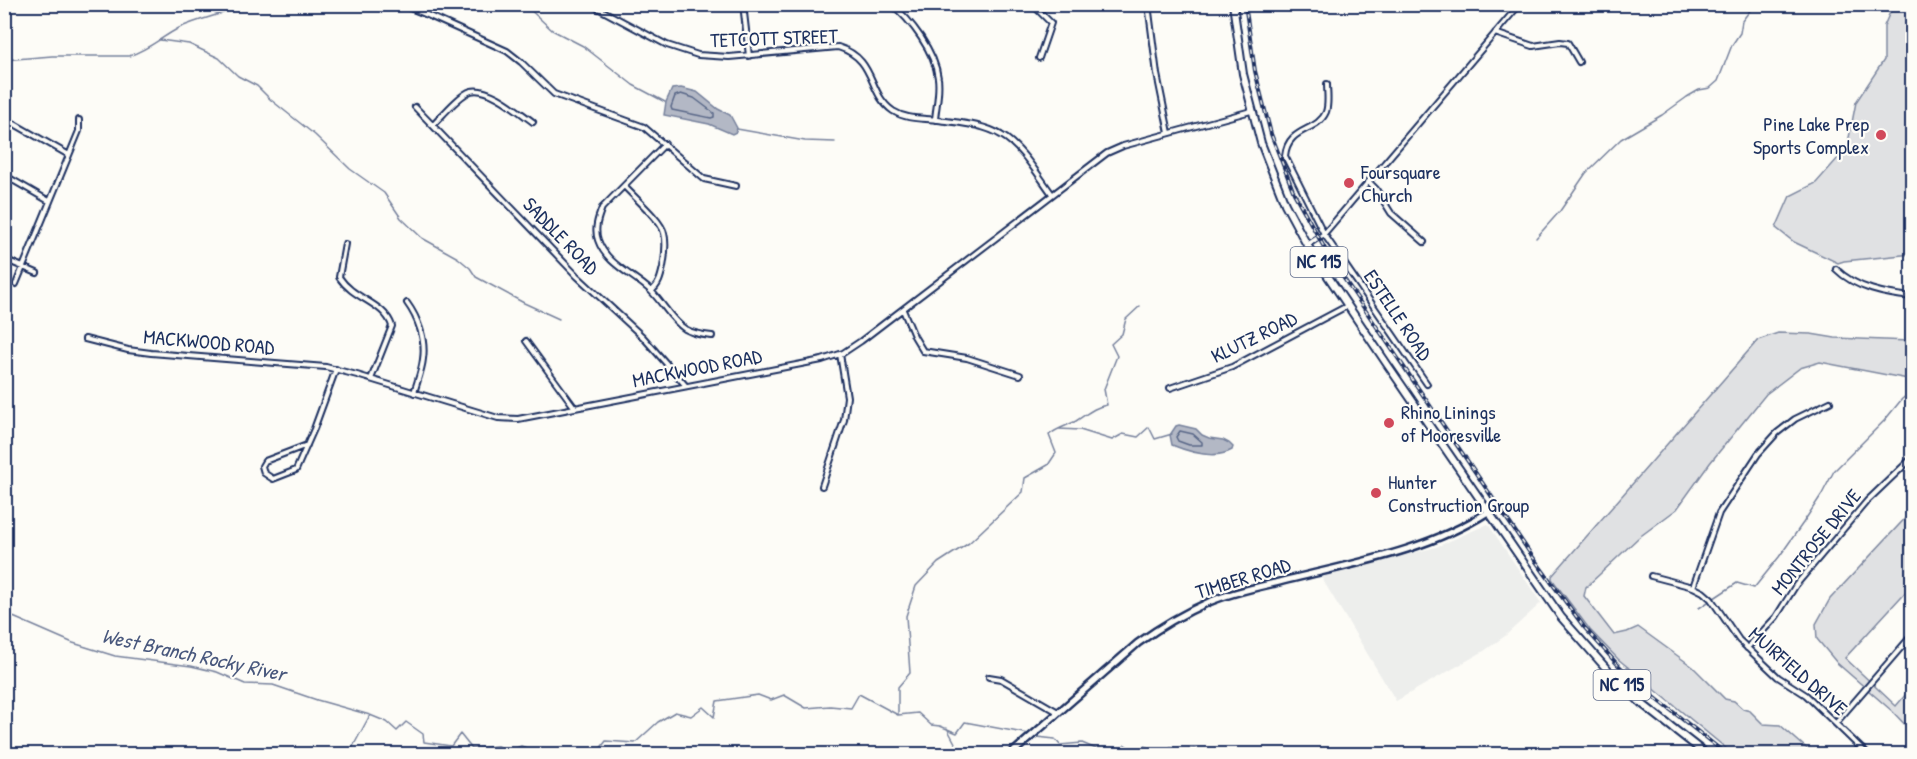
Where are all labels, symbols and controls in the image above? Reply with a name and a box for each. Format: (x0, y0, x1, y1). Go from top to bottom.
street label: TETCOTT STREET (710, 22, 839, 53)
place label: Pine Lake Prep Sports Complex (1753, 110, 1869, 160)
marker: Pine Lake Prep Sports Complex (1874, 128, 1888, 142)
place label: Foursquare Church (1360, 158, 1441, 208)
marker: Foursquare Church (1342, 176, 1356, 190)
street label: SADDLE ROAD (518, 191, 606, 281)
road number: NC 115 (1290, 247, 1348, 277)
street label: ESTELLE ROAD (1358, 264, 1439, 366)
street label: KLUTZ ROAD (1206, 304, 1302, 369)
street label: MACKWOOD ROAD (143, 322, 276, 361)
street label: MACKWOOD ROAD (630, 342, 764, 393)
place label: Rhino Linings of Mooresville (1401, 398, 1501, 448)
marker: Rhino Linings of Mooresville (1382, 416, 1396, 430)
place label: Hunter Construction Group (1388, 468, 1530, 518)
street label: MONTROSE DRIVE (1764, 483, 1867, 600)
marker: Hunter Construction Group (1369, 486, 1383, 500)
street label: TIMBER ROAD (1192, 550, 1294, 605)
street label: MUIRFIELD DRIVE (1743, 620, 1854, 721)
water label: West Branch Rocky River (99, 621, 292, 689)
road number: NC 115 (1594, 670, 1650, 700)

